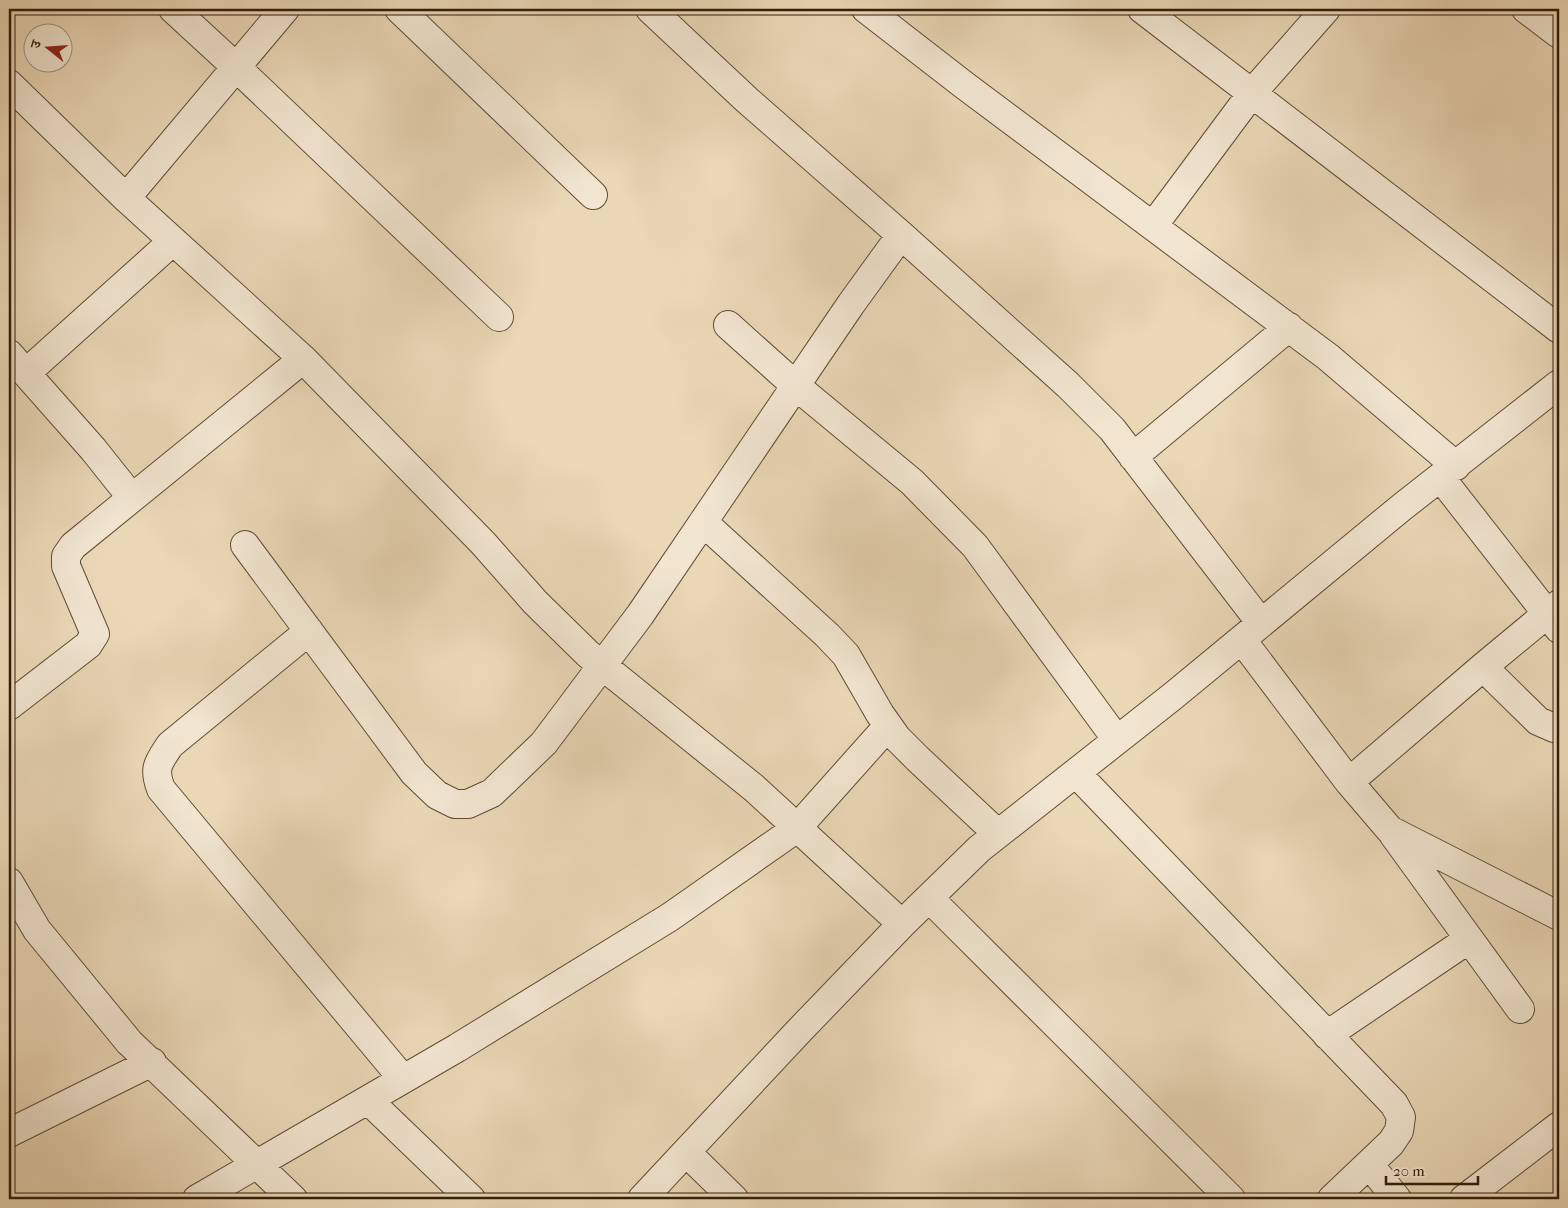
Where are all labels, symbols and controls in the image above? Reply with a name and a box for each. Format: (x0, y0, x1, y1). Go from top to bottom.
north arrow (22, 22, 72, 72)
text: उ (27, 38, 45, 51)
scale bar (1386, 1153, 1478, 1185)
text: 20 m (1393, 1162, 1425, 1180)

